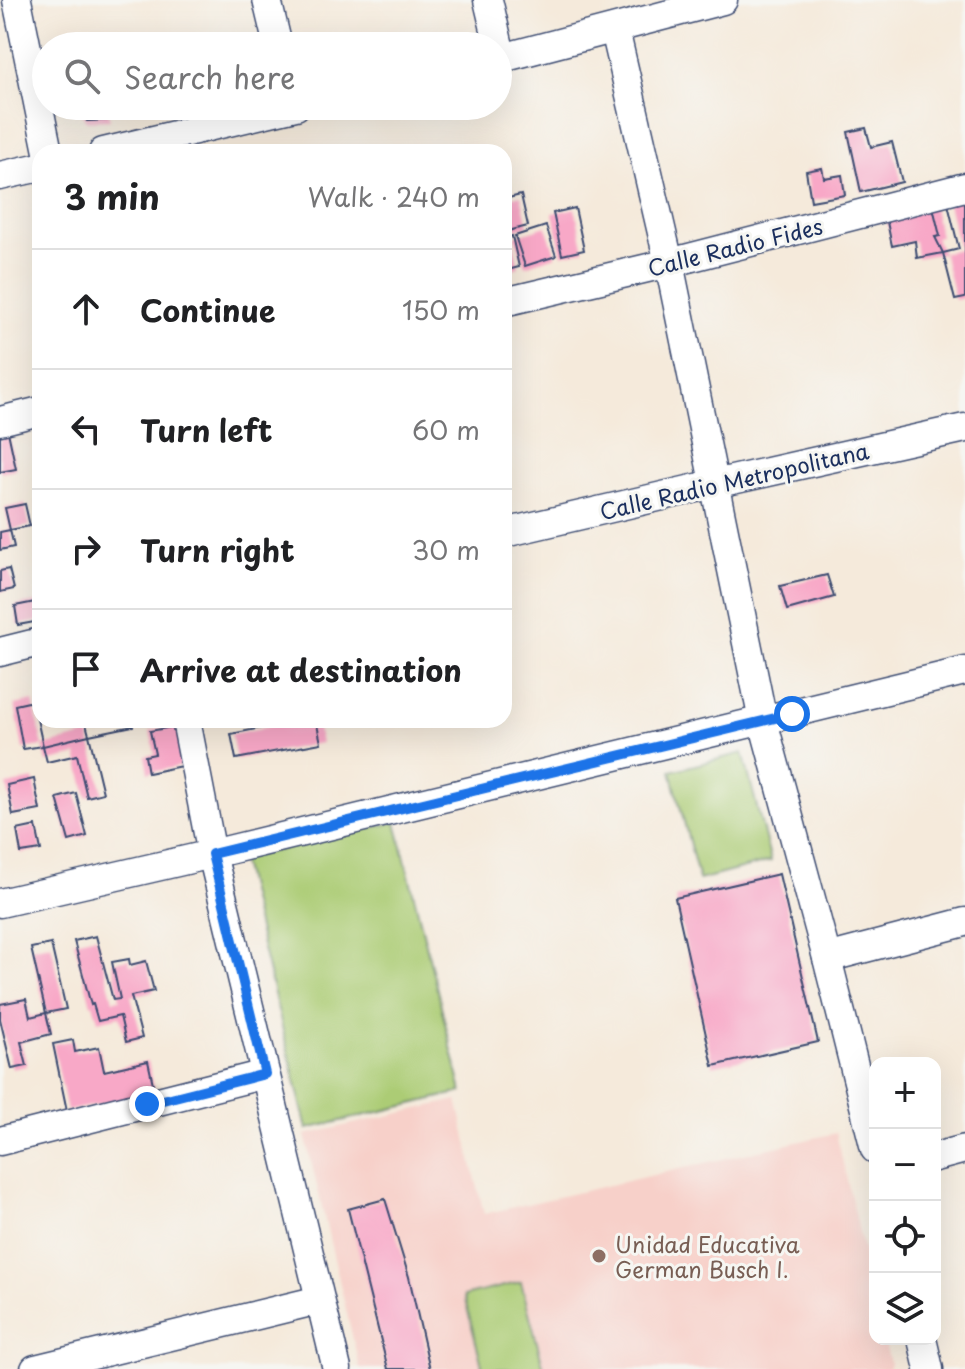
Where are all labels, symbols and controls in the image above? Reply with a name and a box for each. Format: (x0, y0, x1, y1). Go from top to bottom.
search box (32, 32, 512, 120)
icon: search (60, 54, 104, 98)
text: Search here (124, 54, 296, 99)
text: 3 min (64, 170, 160, 222)
text: Walk · 240 m (308, 177, 480, 216)
street label: Calle Radio Fides (644, 208, 826, 284)
icon: ahead (64, 287, 108, 331)
text: Continue (140, 287, 275, 332)
text: 150 m (402, 290, 480, 329)
icon: left (64, 407, 108, 451)
text: Turn left (140, 407, 272, 452)
text: 60 m (412, 410, 480, 449)
street label: Calle Radio Metropolitana (596, 433, 872, 527)
icon: right (64, 527, 108, 571)
text: Turn right (140, 527, 295, 572)
text: 30 m (412, 530, 480, 569)
icon: arrive (64, 647, 108, 691)
text: Arrive at destination (140, 647, 462, 692)
route start (774, 696, 810, 732)
map controls (869, 1057, 941, 1345)
button: + (869, 1057, 941, 1129)
route end (129, 1086, 165, 1122)
button: − (869, 1129, 941, 1201)
button: locate (869, 1201, 941, 1273)
place label: Unidad Educativa German Busch I. (615, 1227, 800, 1285)
marker: Unidad Educativa German Busch I. (590, 1247, 608, 1265)
button: layers (869, 1273, 941, 1345)

